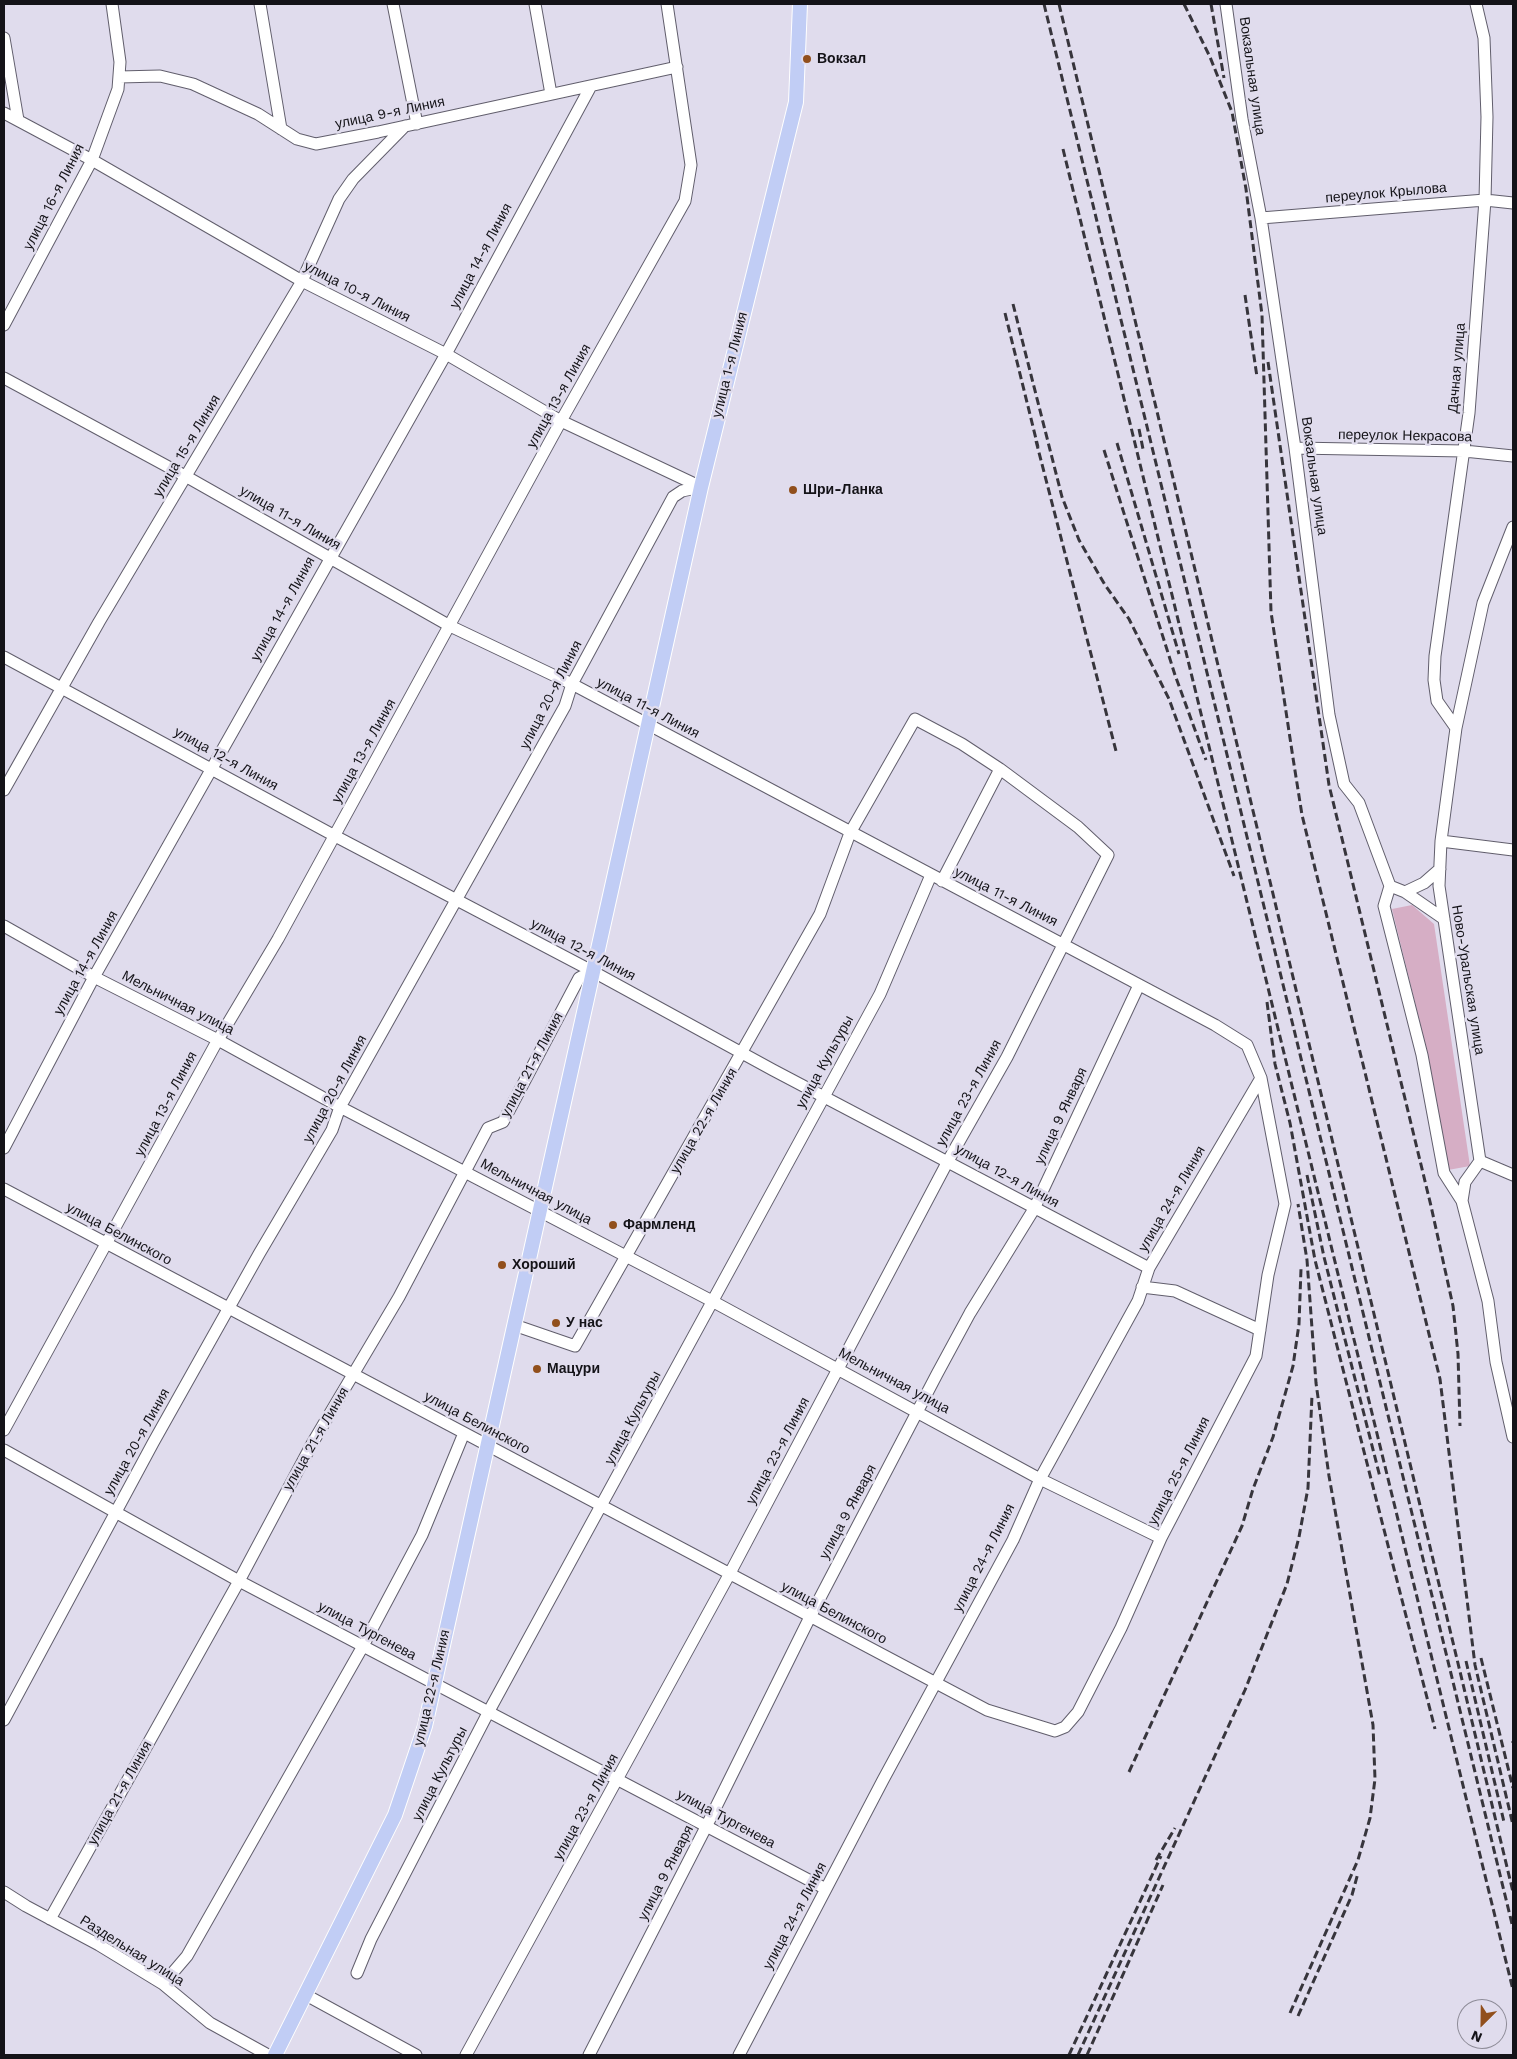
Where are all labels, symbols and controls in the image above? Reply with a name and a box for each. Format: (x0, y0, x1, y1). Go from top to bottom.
street label: Вокзальная улица (1235, 16, 1269, 136)
place label: Вокзал (817, 51, 866, 67)
marker: Вокзал (801, 53, 813, 65)
street label: улица 9-я Линия (334, 93, 446, 133)
street label: улица 16-я Линия (20, 141, 88, 253)
street label: переулок Крылова (1325, 179, 1447, 207)
street label: улица 14-я Линия (446, 200, 516, 312)
street label: улица 10-я Линия (301, 258, 413, 326)
street label: улица 1-я Линия (709, 310, 751, 420)
street label: Дачная улица (1445, 322, 1469, 414)
street label: улица 13-я Линия (523, 341, 595, 451)
street label: улица 15-я Линия (150, 392, 224, 500)
street label: Вокзальная улица (1297, 416, 1331, 536)
street label: переулок Некрасова (1338, 426, 1472, 446)
street label: улица 11-я Линия (237, 482, 343, 554)
place label: Шри-Ланка (803, 482, 883, 498)
marker: Шри-Ланка (787, 484, 799, 496)
street label: улица 14-я Линия (247, 554, 319, 664)
street label: улица 20-я Линия (516, 638, 586, 752)
street label: улица 11-я Линия (594, 674, 702, 742)
street label: улица 13-я Линия (328, 696, 400, 806)
street label: улица 12-я Линия (171, 723, 281, 795)
street label: улица 11-я Линия (951, 864, 1061, 930)
street label: Ново-Уральская улица (1448, 904, 1488, 1056)
street label: улица 14-я Линия (50, 908, 122, 1018)
street label: улица 12-я Линия (528, 915, 638, 985)
street label: Мельничная улица (119, 967, 237, 1039)
street label: улица 21-я Линия (497, 1010, 567, 1120)
street label: улица Культуры (793, 1013, 857, 1111)
street label: улица 20-я Линия (299, 1032, 371, 1146)
street label: улица 23-я Линия (933, 1037, 1005, 1149)
street label: улица 13-я Линия (131, 1049, 201, 1159)
street label: улица 22-я Линия (667, 1065, 741, 1177)
street label: улица 9 Января (1031, 1065, 1091, 1167)
street label: улица 12-я Линия (952, 1140, 1062, 1212)
street label: улица 24-я Линия (1135, 1143, 1209, 1255)
street label: Мельничная улица (477, 1156, 595, 1228)
street label: улица Белинского (63, 1199, 175, 1269)
place label: Фармленд (623, 1217, 695, 1233)
marker: Фармленд (607, 1219, 619, 1231)
place label: Хороший (512, 1257, 576, 1273)
marker: Хороший (496, 1259, 508, 1271)
place label: У нас (566, 1315, 603, 1331)
marker: У нас (550, 1317, 562, 1329)
street label: Мельничная улица (835, 1345, 953, 1417)
place label: Мацури (547, 1361, 600, 1377)
marker: Мацури (531, 1363, 543, 1375)
street label: улица Культуры (601, 1368, 665, 1468)
street label: улица 21-я Линия (280, 1384, 352, 1494)
street label: улица 20-я Линия (101, 1386, 173, 1498)
street label: улица Белинского (421, 1388, 533, 1458)
street label: улица 23-я Линия (743, 1394, 813, 1508)
street label: улица 25-я Линия (1144, 1414, 1214, 1528)
street label: улица 9 Января (816, 1462, 880, 1562)
street label: улица 24-я Линия (949, 1501, 1019, 1615)
street label: улица Белинского (778, 1578, 890, 1648)
street label: улица Тургенева (315, 1598, 419, 1664)
street label: улица 22-я Линия (410, 1628, 454, 1748)
street label: улица Культуры (409, 1724, 471, 1824)
street label: улица 21-я Линия (84, 1738, 156, 1848)
street label: улица 23-я Линия (550, 1751, 622, 1863)
street label: улица Тургенева (674, 1786, 778, 1852)
street label: улица 9 Января (635, 1823, 697, 1923)
street label: улица 24-я Линия (760, 1859, 830, 1973)
street label: Раздельная улица (77, 1912, 187, 1990)
north arrow (1457, 1999, 1507, 2049)
text: N (1469, 2027, 1484, 2046)

